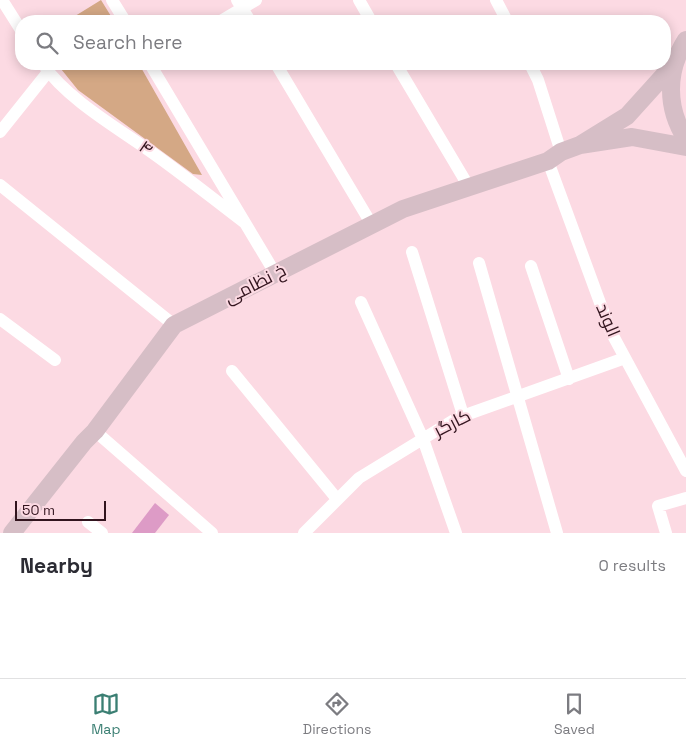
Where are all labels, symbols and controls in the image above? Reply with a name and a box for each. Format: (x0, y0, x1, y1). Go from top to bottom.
search box (15, 15, 671, 70)
icon: search (33, 29, 61, 57)
text: Search here (73, 30, 183, 55)
street label: ۴ (135, 135, 158, 160)
street label: خ نظامی (220, 258, 290, 310)
street label: الوند (591, 299, 626, 340)
street label: کارگر (428, 403, 474, 442)
scale bar (15, 498, 106, 521)
text: 50 m (22, 501, 55, 519)
text: Nearby (20, 552, 93, 579)
text: 0 results (598, 555, 666, 576)
tab: Map (91, 690, 120, 738)
tab: Directions (303, 690, 371, 738)
tab: Saved (554, 690, 595, 738)

